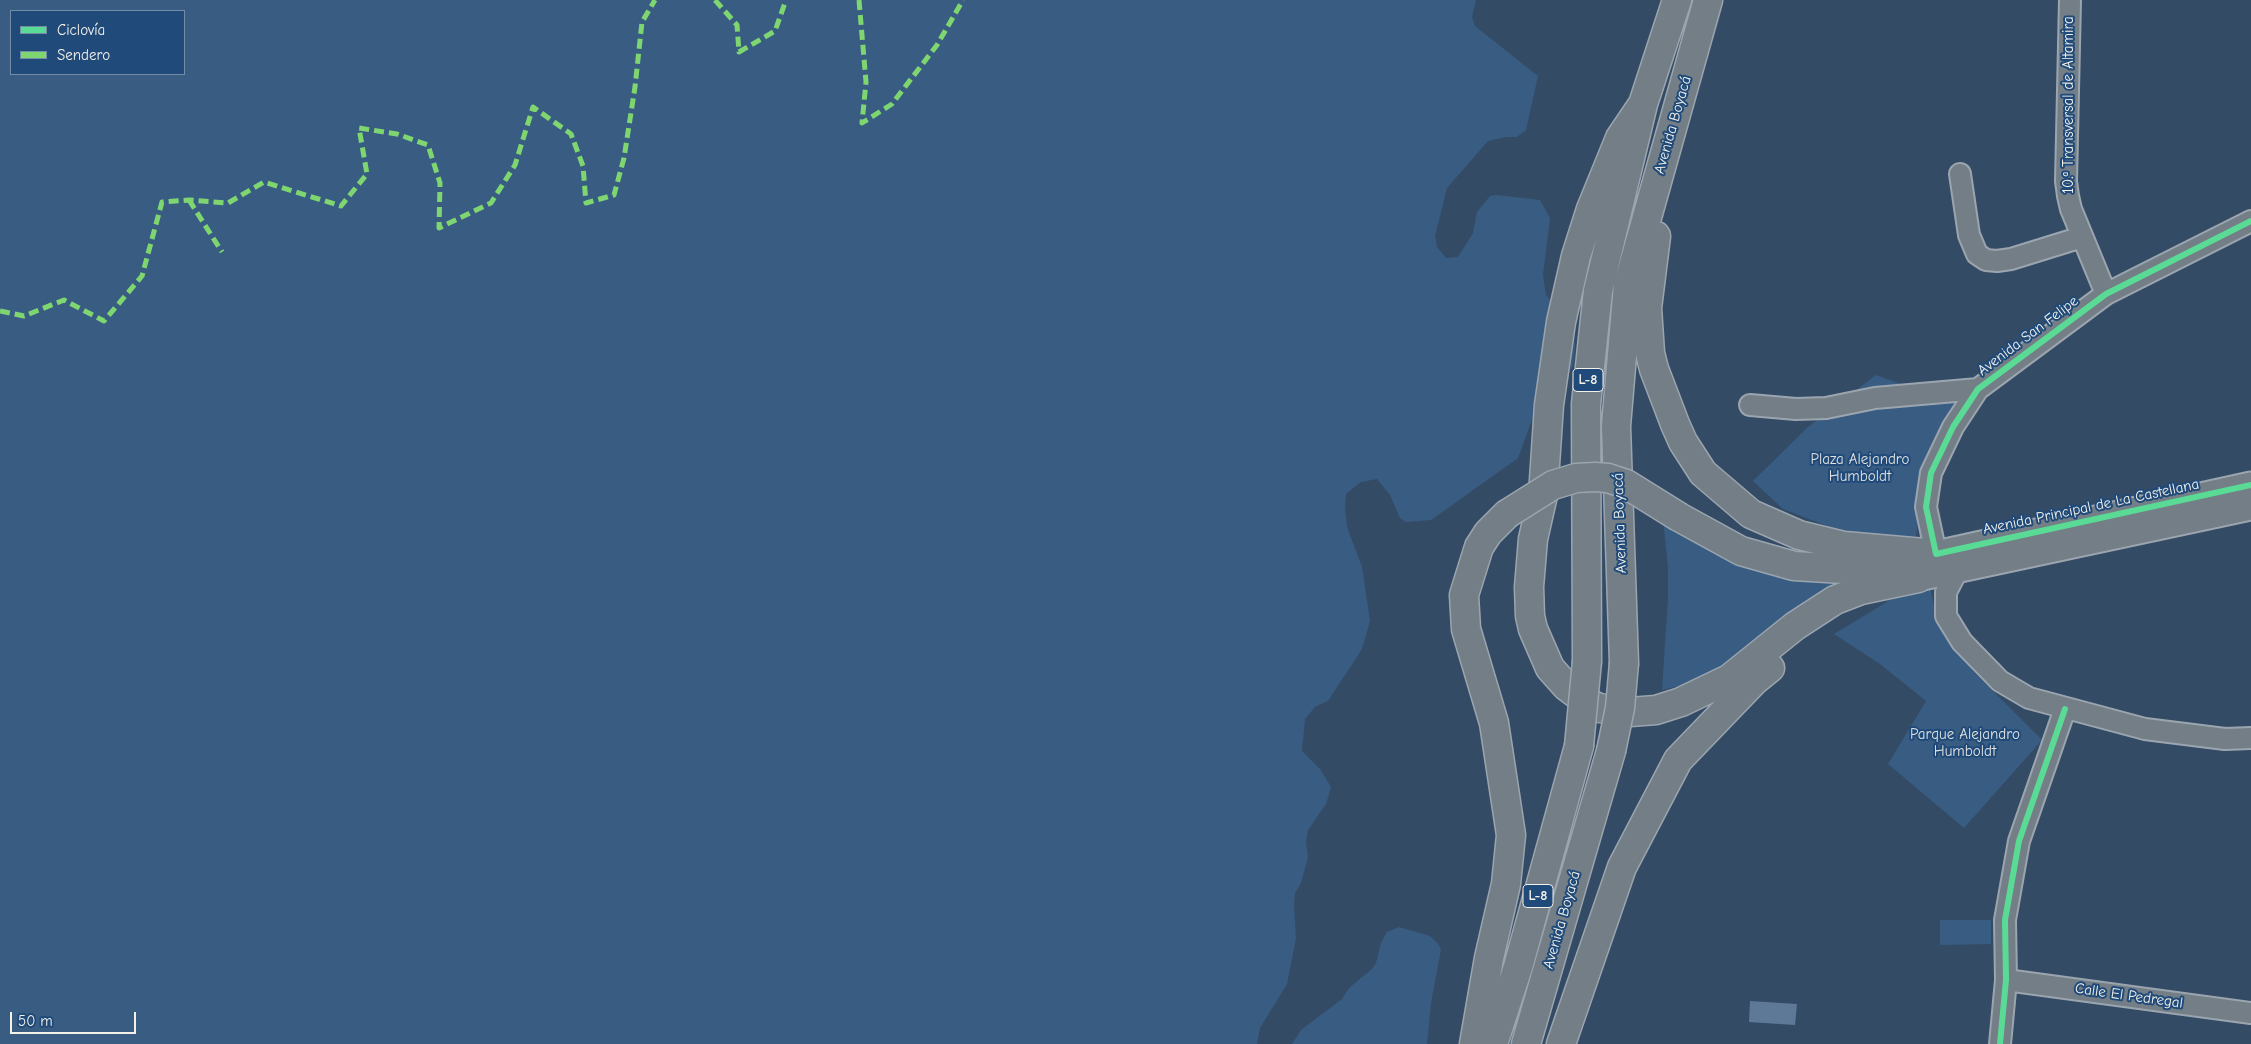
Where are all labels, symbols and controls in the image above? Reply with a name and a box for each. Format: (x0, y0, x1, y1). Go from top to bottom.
legend (10, 10, 185, 75)
street label: 10.ª Transversal de Altamira (2060, 16, 2078, 194)
text: Ciclovía (57, 21, 105, 39)
text: Sendero (57, 46, 110, 64)
street label: Avenida Boyacá (1650, 74, 1696, 176)
street label: Avenida San Felipe (1974, 292, 2082, 380)
road number: L-8 (1573, 368, 1603, 392)
park label: Plaza Alejandro Humboldt (1810, 451, 1910, 486)
street label: Avenida Boyacá (1609, 472, 1631, 574)
street label: Avenida Principal de La Castellana (1981, 475, 2201, 539)
park label: Parque Alejandro Humboldt (1910, 726, 2020, 761)
street label: Avenida Boyacá (1539, 869, 1585, 971)
road number: L-8 (1523, 884, 1553, 908)
street label: Calle El Pedregal (2074, 980, 2184, 1012)
scale bar (12, 1002, 139, 1034)
text: 50 m (18, 1012, 53, 1030)

